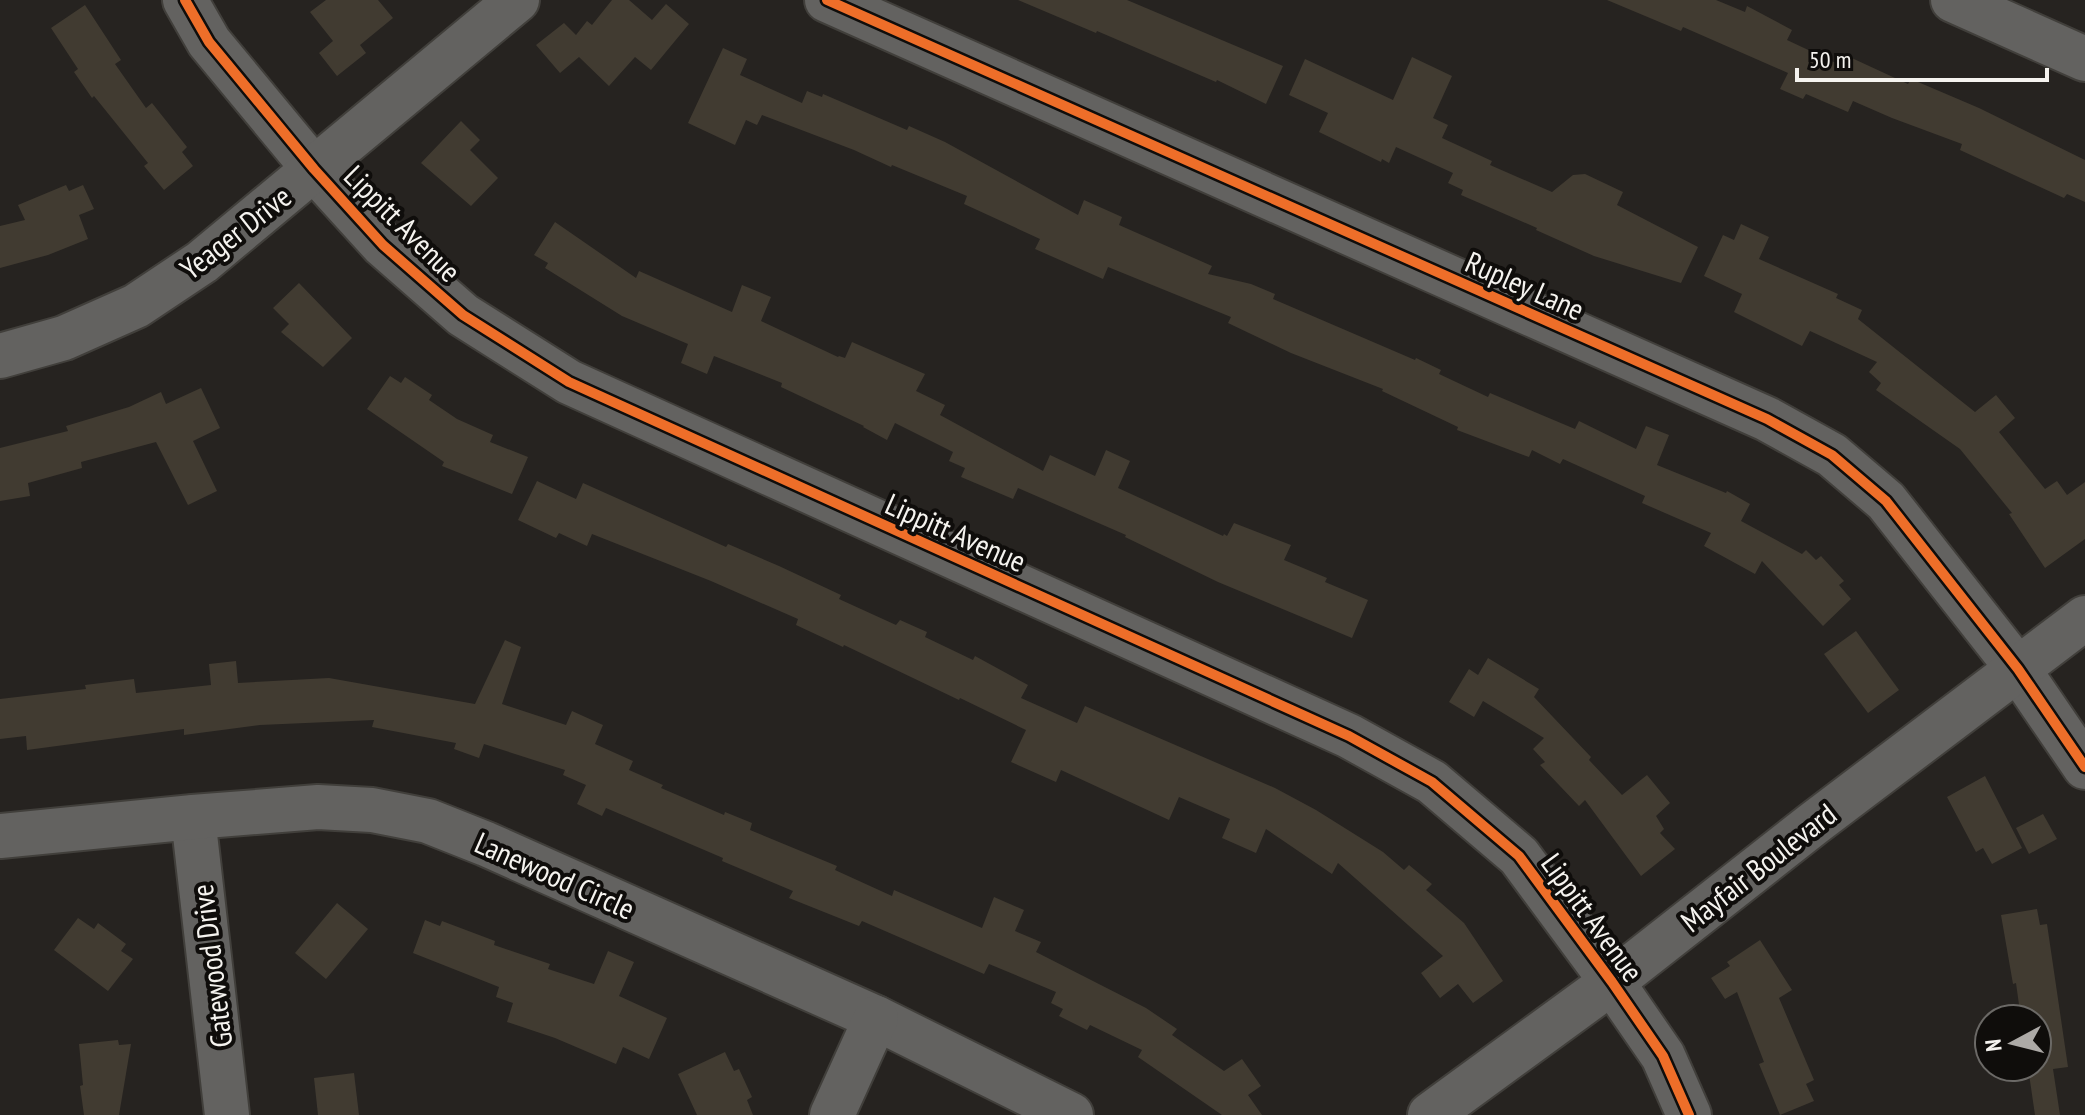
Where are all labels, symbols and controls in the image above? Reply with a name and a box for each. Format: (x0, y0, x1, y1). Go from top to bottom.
scale bar (1797, 32, 2047, 82)
text: 50 m (1809, 44, 1851, 75)
street label: Lippitt Avenue (336, 156, 470, 290)
street label: Yeager Drive (172, 177, 298, 287)
street label: Rupley Lane (1460, 242, 1590, 328)
street label: Lippitt Avenue (880, 484, 1032, 580)
street label: Mayfair Boulevard (1672, 794, 1844, 940)
street label: Lanewood Circle (469, 822, 641, 928)
street label: Lippitt Avenue (1533, 845, 1653, 989)
street label: Gatewood Drive (182, 882, 240, 1050)
north arrow (1973, 1003, 2053, 1083)
text: N (1979, 1038, 2008, 1053)

